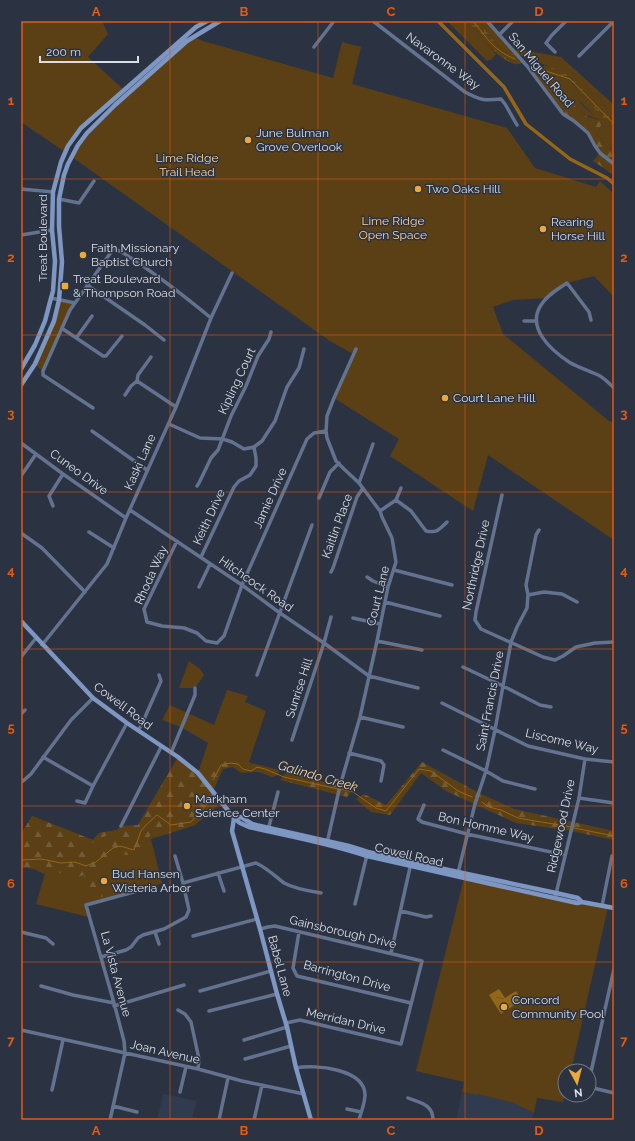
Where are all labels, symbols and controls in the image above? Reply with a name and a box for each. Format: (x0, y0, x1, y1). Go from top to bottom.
text: A (92, 4, 101, 19)
text: B (240, 4, 249, 19)
text: C (387, 4, 396, 19)
text: D (534, 4, 544, 19)
street label: Navaronne Way (403, 29, 483, 93)
street label: San Miguel Road (506, 30, 576, 110)
scale bar (40, 38, 138, 64)
text: 200 m (46, 45, 81, 59)
text: 1 (8, 93, 15, 108)
text: 1 (621, 93, 628, 108)
place label: June Bulman Grove Overlook (256, 126, 343, 154)
marker: June Bulman Grove Overlook (243, 135, 253, 145)
park label: Lime Ridge Trail Head (155, 151, 219, 179)
place label: Two Oaks Hill (426, 182, 502, 196)
marker: Two Oaks Hill (413, 184, 423, 194)
street label: Treat Boulevard (36, 194, 50, 282)
park label: Lime Ridge Open Space (359, 214, 427, 242)
place label: Rearing Horse Hill (551, 215, 606, 243)
marker: Rearing Horse Hill (538, 224, 548, 234)
place label: Faith Missionary Baptist Church (91, 241, 180, 269)
text: 2 (7, 250, 15, 265)
marker: Faith Missionary Baptist Church (78, 250, 88, 260)
text: 2 (620, 250, 628, 265)
place label: Treat Boulevard & Thompson Road (73, 272, 175, 300)
marker: Treat Boulevard & Thompson Road (60, 281, 70, 291)
street label: Kipling Court (215, 345, 259, 417)
place label: Court Lane Hill (453, 391, 536, 405)
marker: Court Lane Hill (440, 393, 450, 403)
text: 3 (7, 406, 15, 421)
text: 3 (620, 406, 628, 421)
street label: Kaski Lane (121, 432, 159, 492)
street label: Cuneo Drive (47, 446, 111, 498)
street label: Jamie Drive (250, 466, 290, 530)
street label: Keith Drive (190, 487, 228, 547)
street label: Kaitlin Place (319, 492, 355, 560)
street label: Northridge Drive (460, 519, 492, 611)
street label: Rhoda Way (132, 543, 170, 607)
street label: Hitchcock Road (216, 553, 296, 615)
text: 4 (7, 563, 15, 578)
text: 4 (620, 563, 628, 578)
street label: Court Lane (364, 565, 392, 627)
street label: Saint Francis Drive (473, 650, 507, 752)
street label: Sunrise Hill (283, 656, 315, 720)
street label: Cowell Road (91, 679, 155, 733)
text: 5 (7, 720, 15, 735)
text: 5 (620, 720, 628, 735)
street label: Liscome Way (524, 726, 600, 756)
water label: Galindo Creek (276, 757, 360, 795)
street label: Ridgewood Drive (544, 778, 578, 874)
place label: Markham Science Center (195, 792, 280, 820)
marker: Markham Science Center (182, 801, 192, 811)
street label: Bon Homme Way (437, 809, 536, 845)
street label: Cowell Road (373, 840, 445, 870)
place label: Bud Hansen Wisteria Arbor (112, 867, 192, 895)
text: 6 (7, 876, 15, 891)
marker: Bud Hansen Wisteria Arbor (99, 876, 109, 886)
text: 6 (620, 876, 628, 891)
street label: Gainsborough Drive (288, 913, 398, 951)
street label: La Vista Avenue (98, 930, 134, 1018)
street label: Babel Lane (265, 934, 295, 998)
street label: Barrington Drive (302, 958, 392, 994)
place label: Concord Community Pool (512, 993, 605, 1021)
marker: Concord Community Pool (499, 1002, 509, 1012)
street label: Merridan Drive (305, 1005, 387, 1037)
text: 7 (7, 1033, 15, 1048)
text: 7 (620, 1033, 628, 1048)
street label: Joan Avenue (129, 1037, 201, 1067)
north arrow (557, 1063, 597, 1103)
text: N (573, 1085, 583, 1099)
text: A (92, 1123, 101, 1138)
text: B (240, 1123, 249, 1138)
text: C (387, 1123, 396, 1138)
text: D (534, 1123, 544, 1138)

